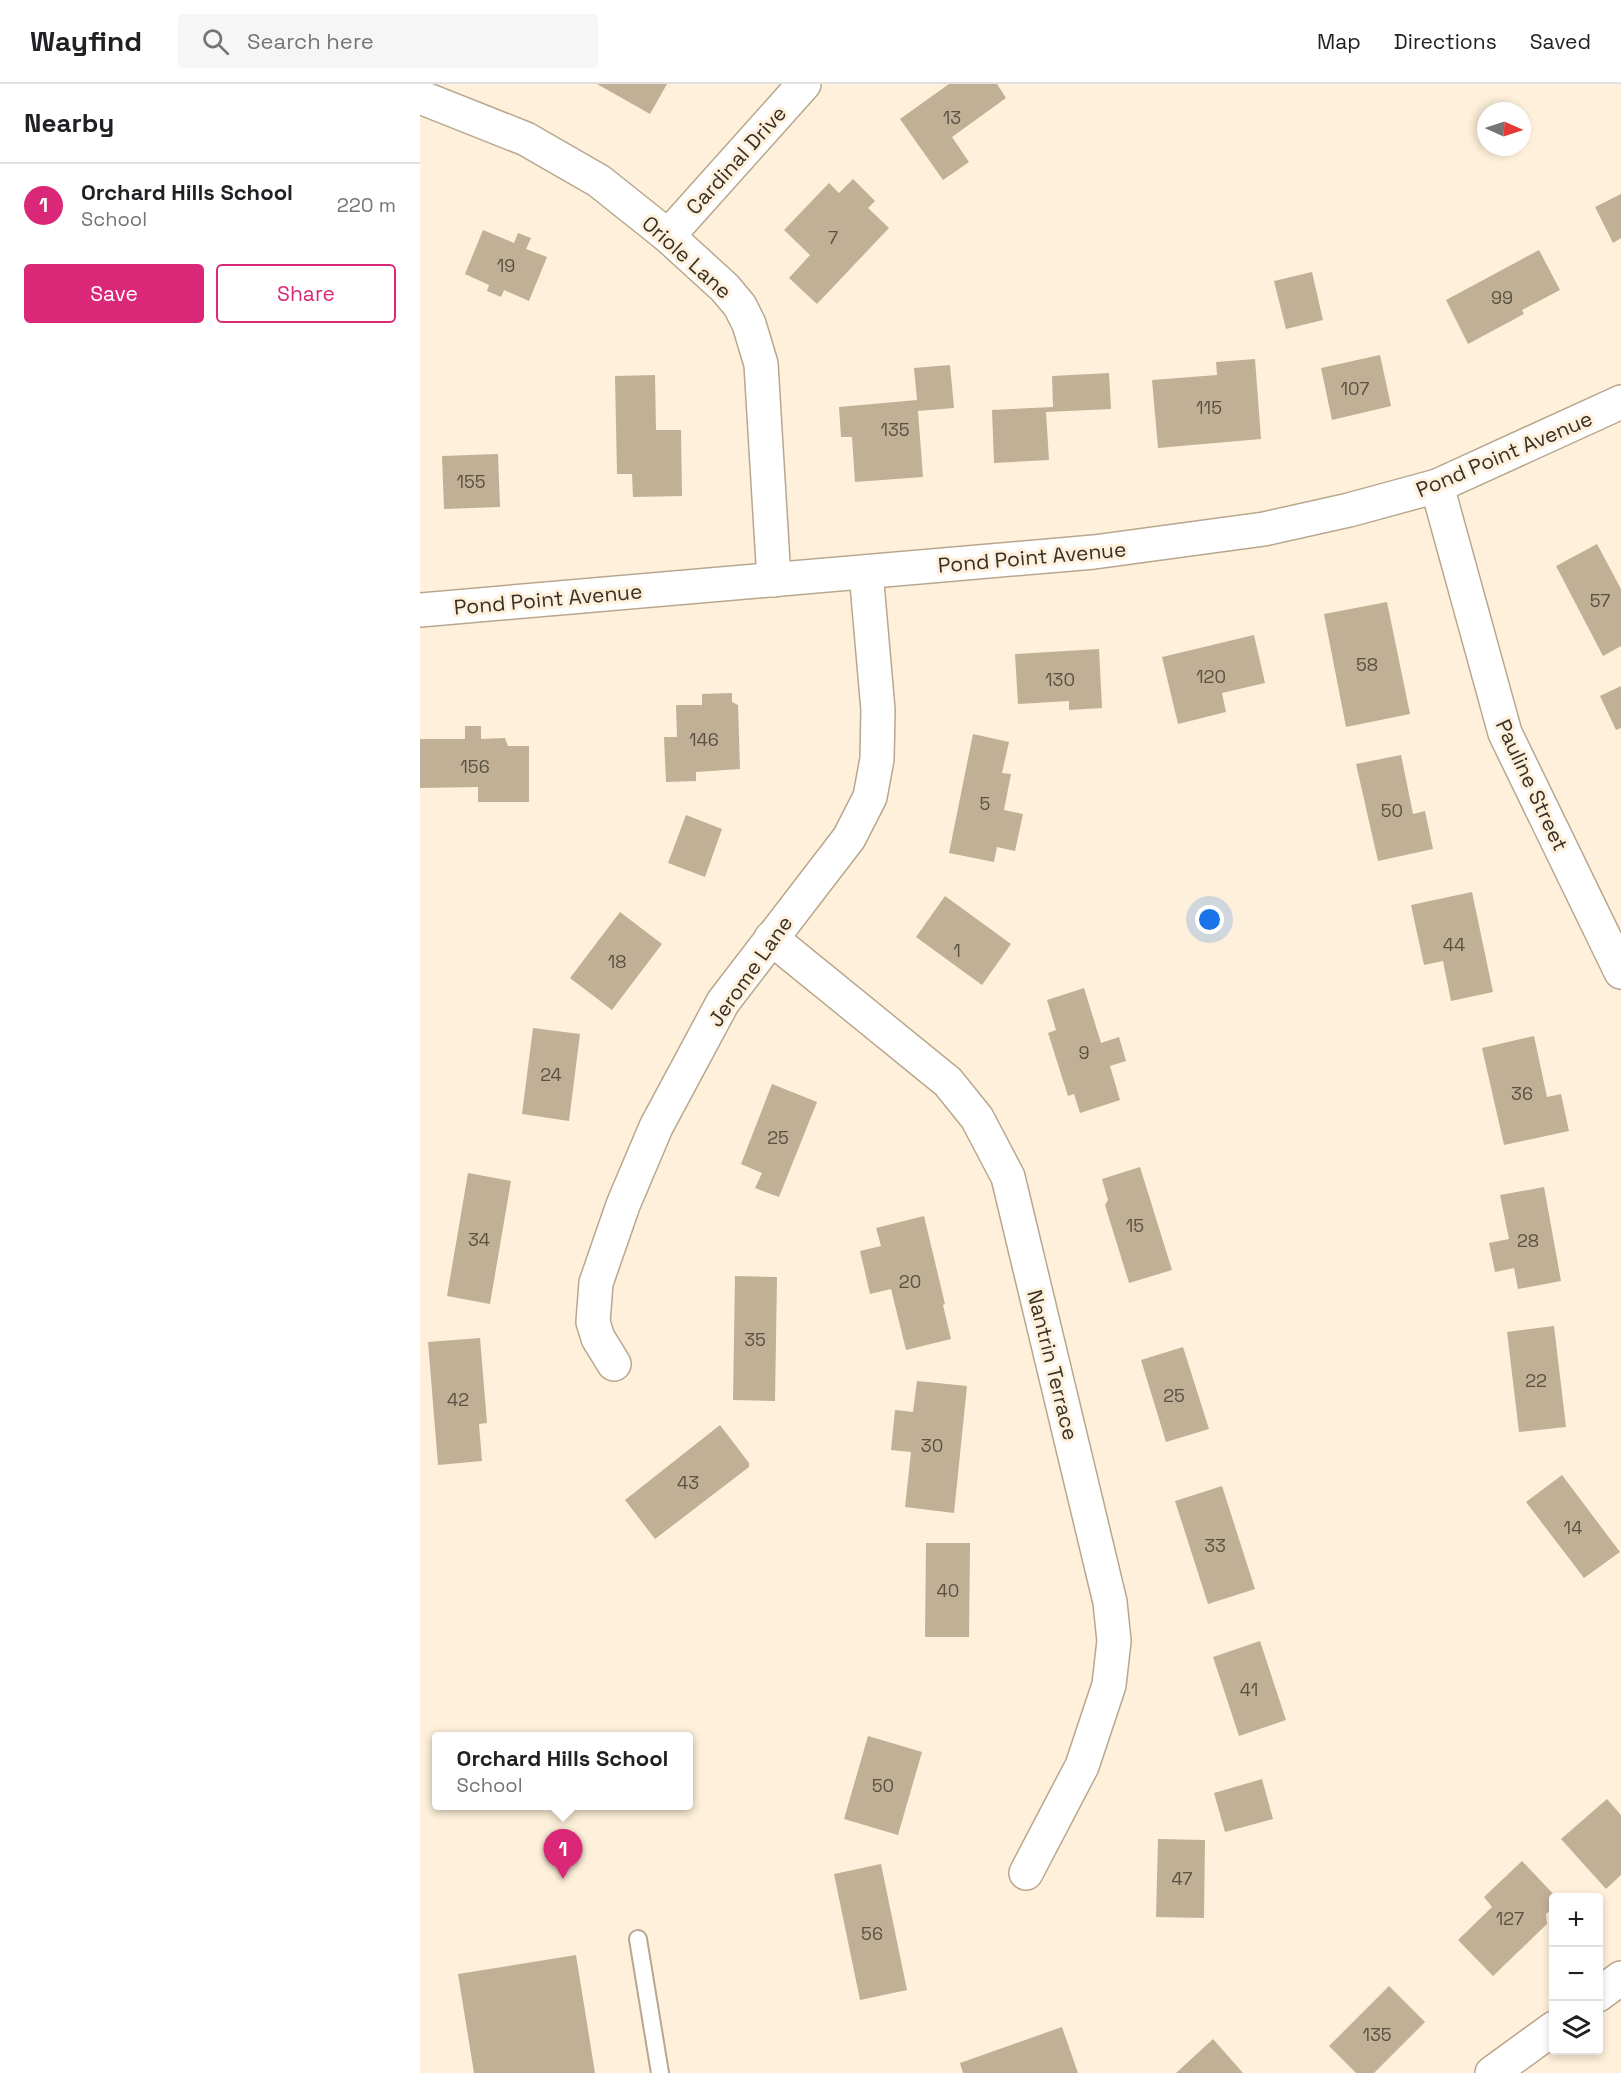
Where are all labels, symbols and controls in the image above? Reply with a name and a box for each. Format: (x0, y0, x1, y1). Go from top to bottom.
search box (178, 14, 598, 68)
text: Wayfind (30, 23, 142, 59)
icon: search (199, 25, 232, 58)
text: Search here (247, 27, 374, 55)
text: Map (1317, 28, 1361, 55)
text: Directions (1394, 28, 1497, 55)
text: Saved (1530, 28, 1591, 55)
street label: Cardinal Drive (680, 100, 792, 220)
north arrow (1477, 102, 1531, 156)
text: Nearby (24, 106, 114, 140)
house number: 13 (943, 106, 961, 129)
text: Orchard Hills School (81, 178, 293, 206)
text: 1 (39, 192, 48, 218)
text: 220 m (337, 192, 396, 218)
text: School (81, 206, 147, 232)
street label: Oriole Lane (636, 210, 738, 304)
house number: 7 (828, 226, 838, 249)
house number: 19 (497, 254, 515, 277)
button: Save (24, 264, 204, 323)
button: Share (216, 264, 396, 323)
house number: 99 (1491, 286, 1513, 309)
house number: 107 (1341, 377, 1369, 400)
house number: 115 (1196, 396, 1222, 419)
street label: Pond Point Avenue (1412, 405, 1596, 503)
house number: 135 (880, 418, 910, 441)
house number: 155 (456, 470, 486, 493)
street label: Pond Point Avenue (937, 535, 1127, 579)
street label: Pond Point Avenue (453, 577, 643, 621)
house number: 57 (1590, 589, 1610, 612)
house number: 58 (1356, 653, 1378, 676)
house number: 120 (1196, 665, 1226, 688)
house number: 130 (1045, 668, 1075, 691)
street label: Pauline Street (1490, 715, 1574, 855)
house number: 146 (689, 728, 719, 751)
house number: 156 (460, 755, 490, 778)
house number: 5 (980, 792, 990, 815)
house number: 50 (1381, 799, 1403, 822)
your location (1195, 905, 1224, 934)
street label: Jerome Lane (702, 910, 798, 1032)
house number: 44 (1443, 933, 1465, 956)
house number: 1 (953, 939, 961, 962)
house number: 18 (608, 950, 626, 973)
house number: 9 (1078, 1041, 1090, 1064)
house number: 24 (540, 1063, 562, 1086)
house number: 36 (1511, 1082, 1533, 1105)
house number: 25 (767, 1126, 789, 1149)
house number: 15 (1126, 1214, 1144, 1237)
house number: 34 (468, 1228, 490, 1251)
house number: 28 (1517, 1229, 1539, 1252)
house number: 20 (899, 1270, 921, 1293)
street label: Nantrin Terrace (1021, 1287, 1085, 1443)
house number: 35 (744, 1328, 766, 1351)
house number: 22 (1525, 1369, 1547, 1392)
house number: 25 (1163, 1384, 1185, 1407)
house number: 42 (447, 1388, 469, 1411)
house number: 30 (921, 1434, 943, 1457)
house number: 43 (677, 1471, 699, 1494)
house number: 14 (1564, 1516, 1582, 1539)
house number: 33 (1204, 1534, 1226, 1557)
house number: 40 (937, 1579, 959, 1602)
house number: 41 (1240, 1678, 1258, 1701)
popup (432, 1732, 693, 1810)
text: Orchard Hills School (457, 1744, 668, 1772)
text: School (457, 1772, 523, 1798)
house number: 50 (872, 1774, 894, 1797)
pin: 1 (544, 1830, 582, 1879)
house number: 47 (1172, 1867, 1192, 1890)
map controls (1549, 1893, 1603, 2055)
button: + (1549, 1893, 1603, 1947)
house number: 127 (1496, 1907, 1524, 1930)
house number: 56 (861, 1922, 883, 1945)
button: − (1549, 1947, 1603, 2001)
button: layers (1549, 2001, 1603, 2055)
house number: 135 (1362, 2023, 1392, 2046)

